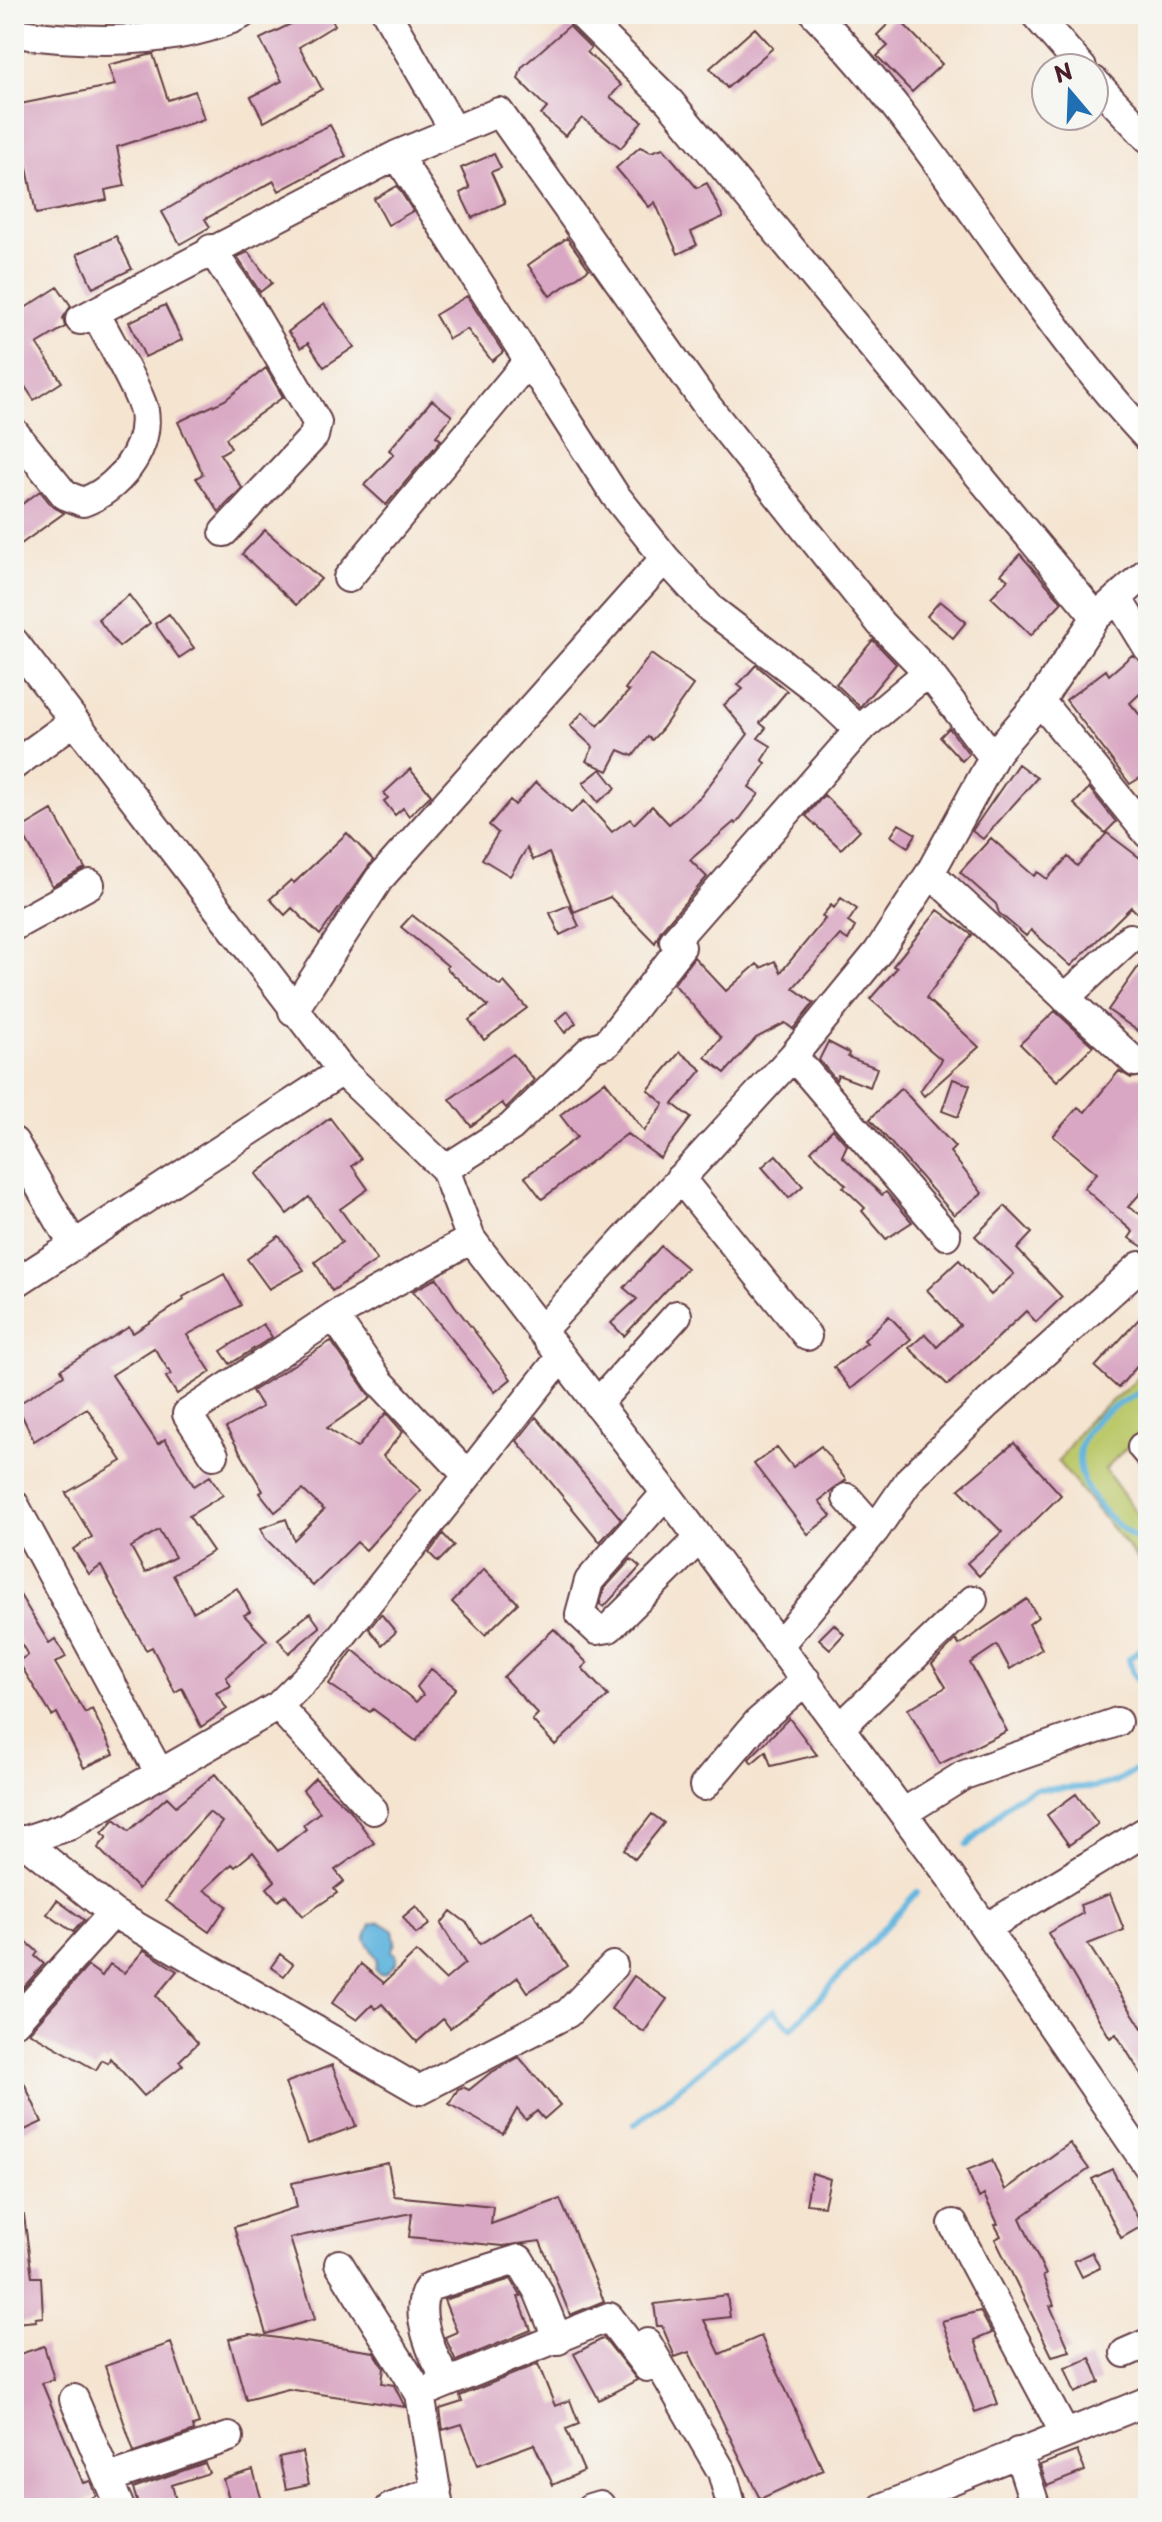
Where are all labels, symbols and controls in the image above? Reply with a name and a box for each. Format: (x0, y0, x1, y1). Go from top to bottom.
north arrow (1030, 52, 1110, 132)
text: N (1049, 53, 1077, 90)

